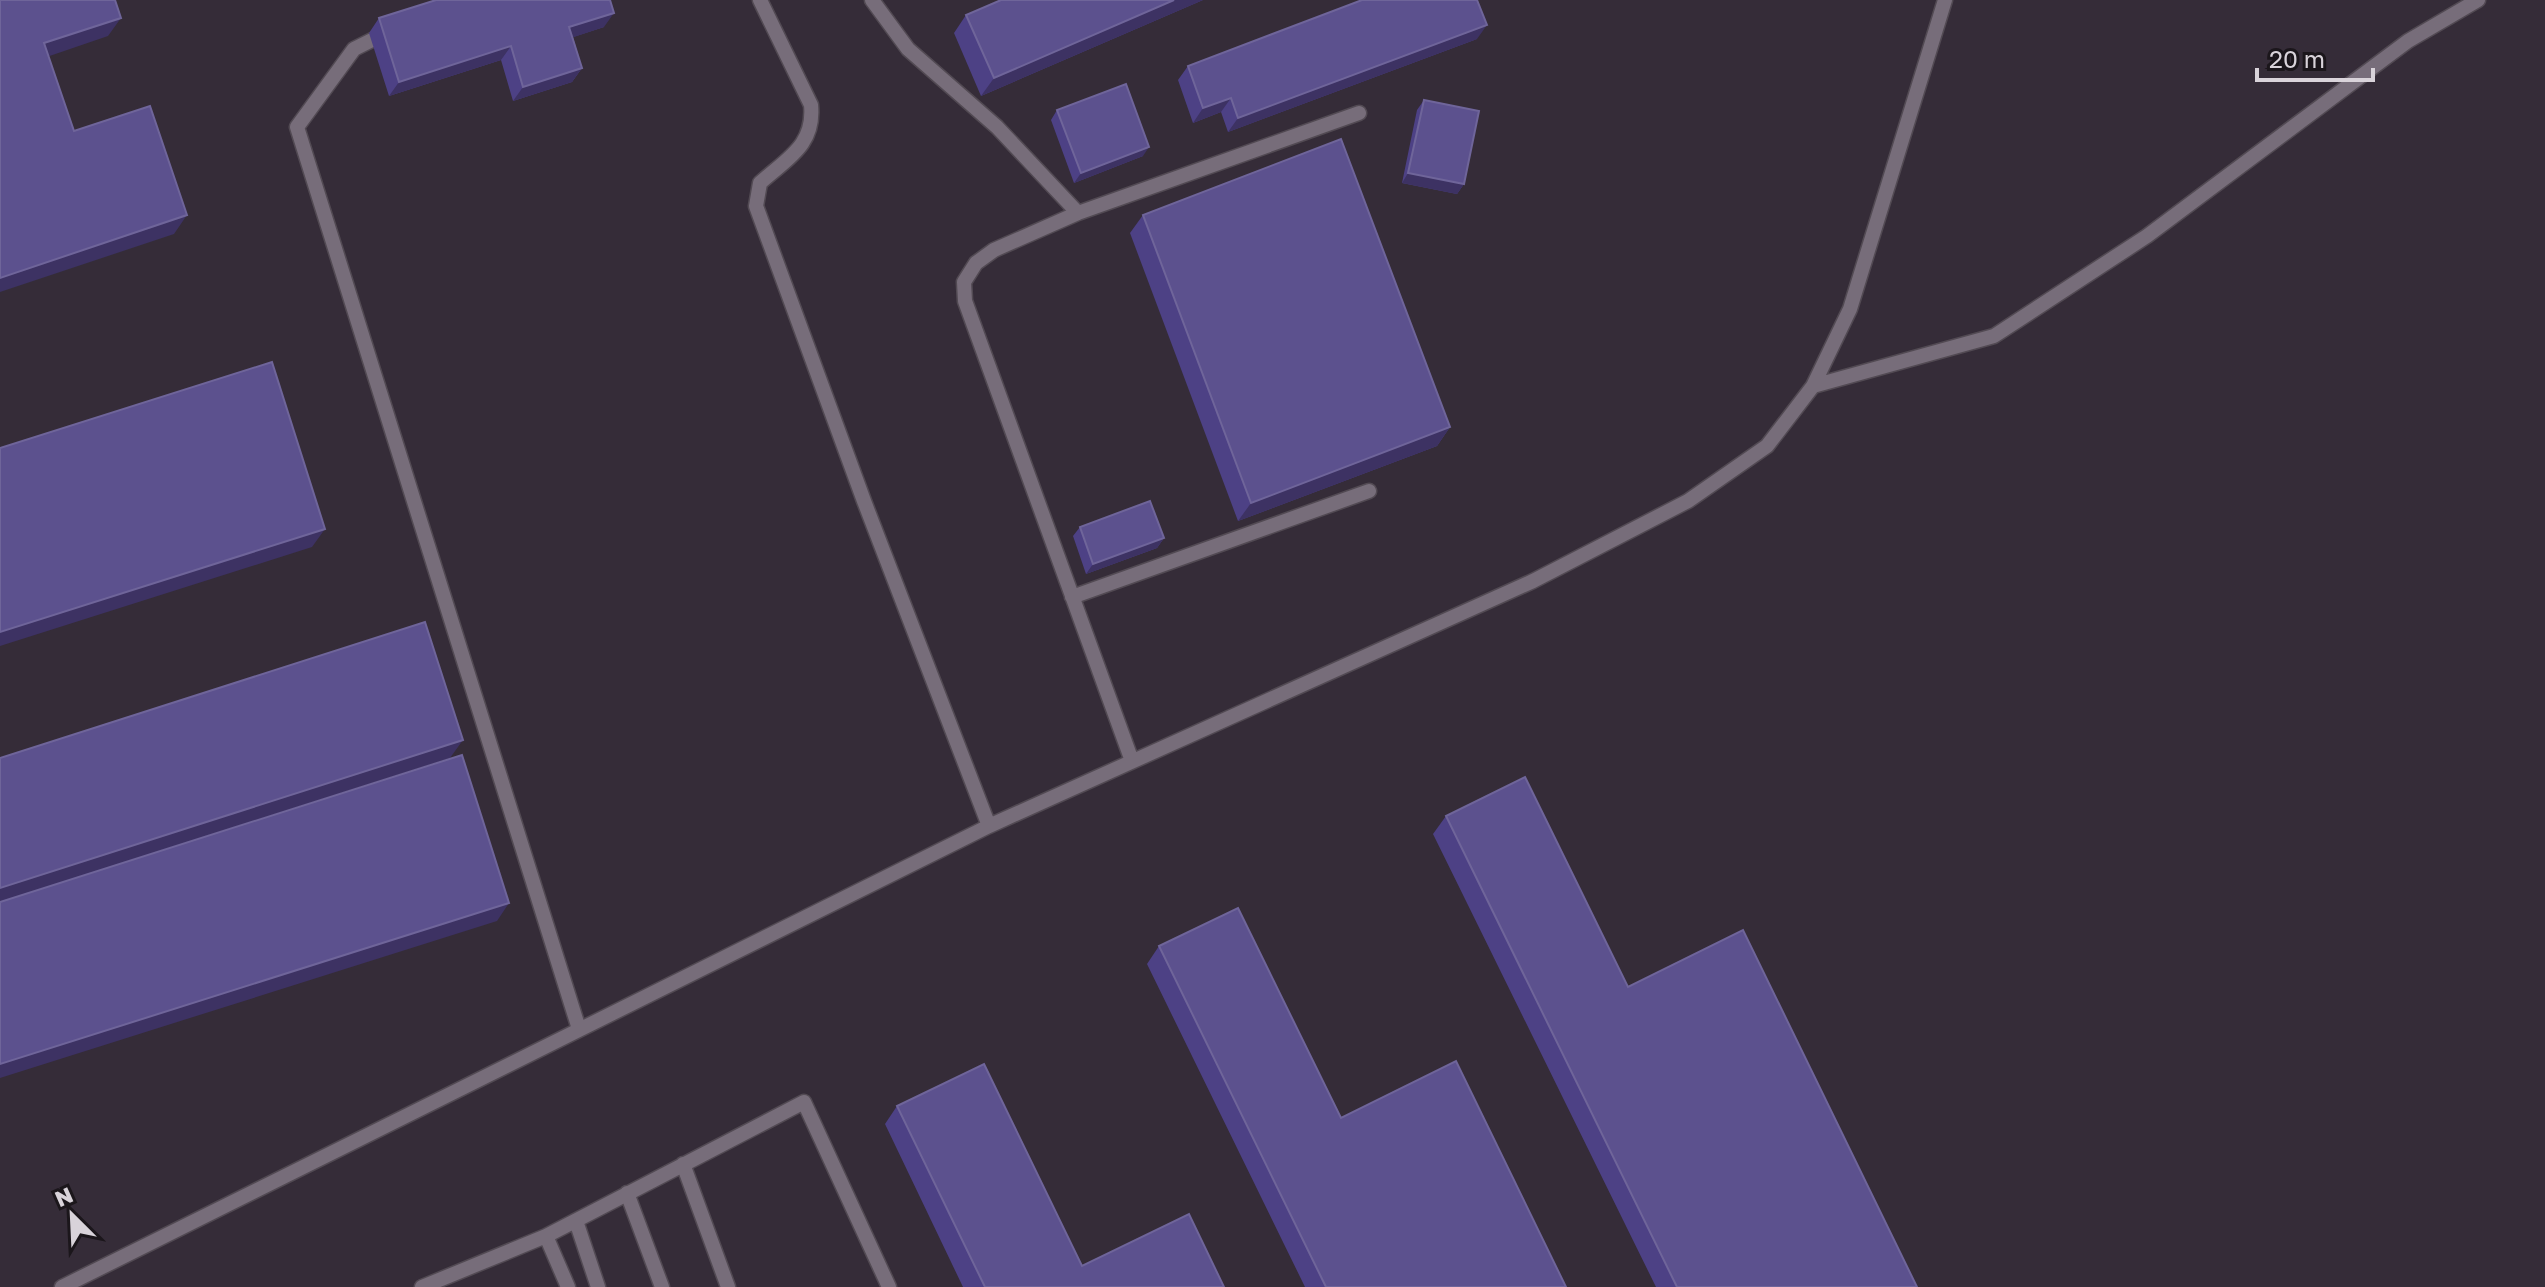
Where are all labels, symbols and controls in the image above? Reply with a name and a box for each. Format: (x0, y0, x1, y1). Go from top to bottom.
scale bar (2257, 32, 2373, 82)
text: 20 m (2269, 44, 2325, 73)
north arrow (32, 1175, 112, 1255)
text: N (51, 1181, 77, 1212)

